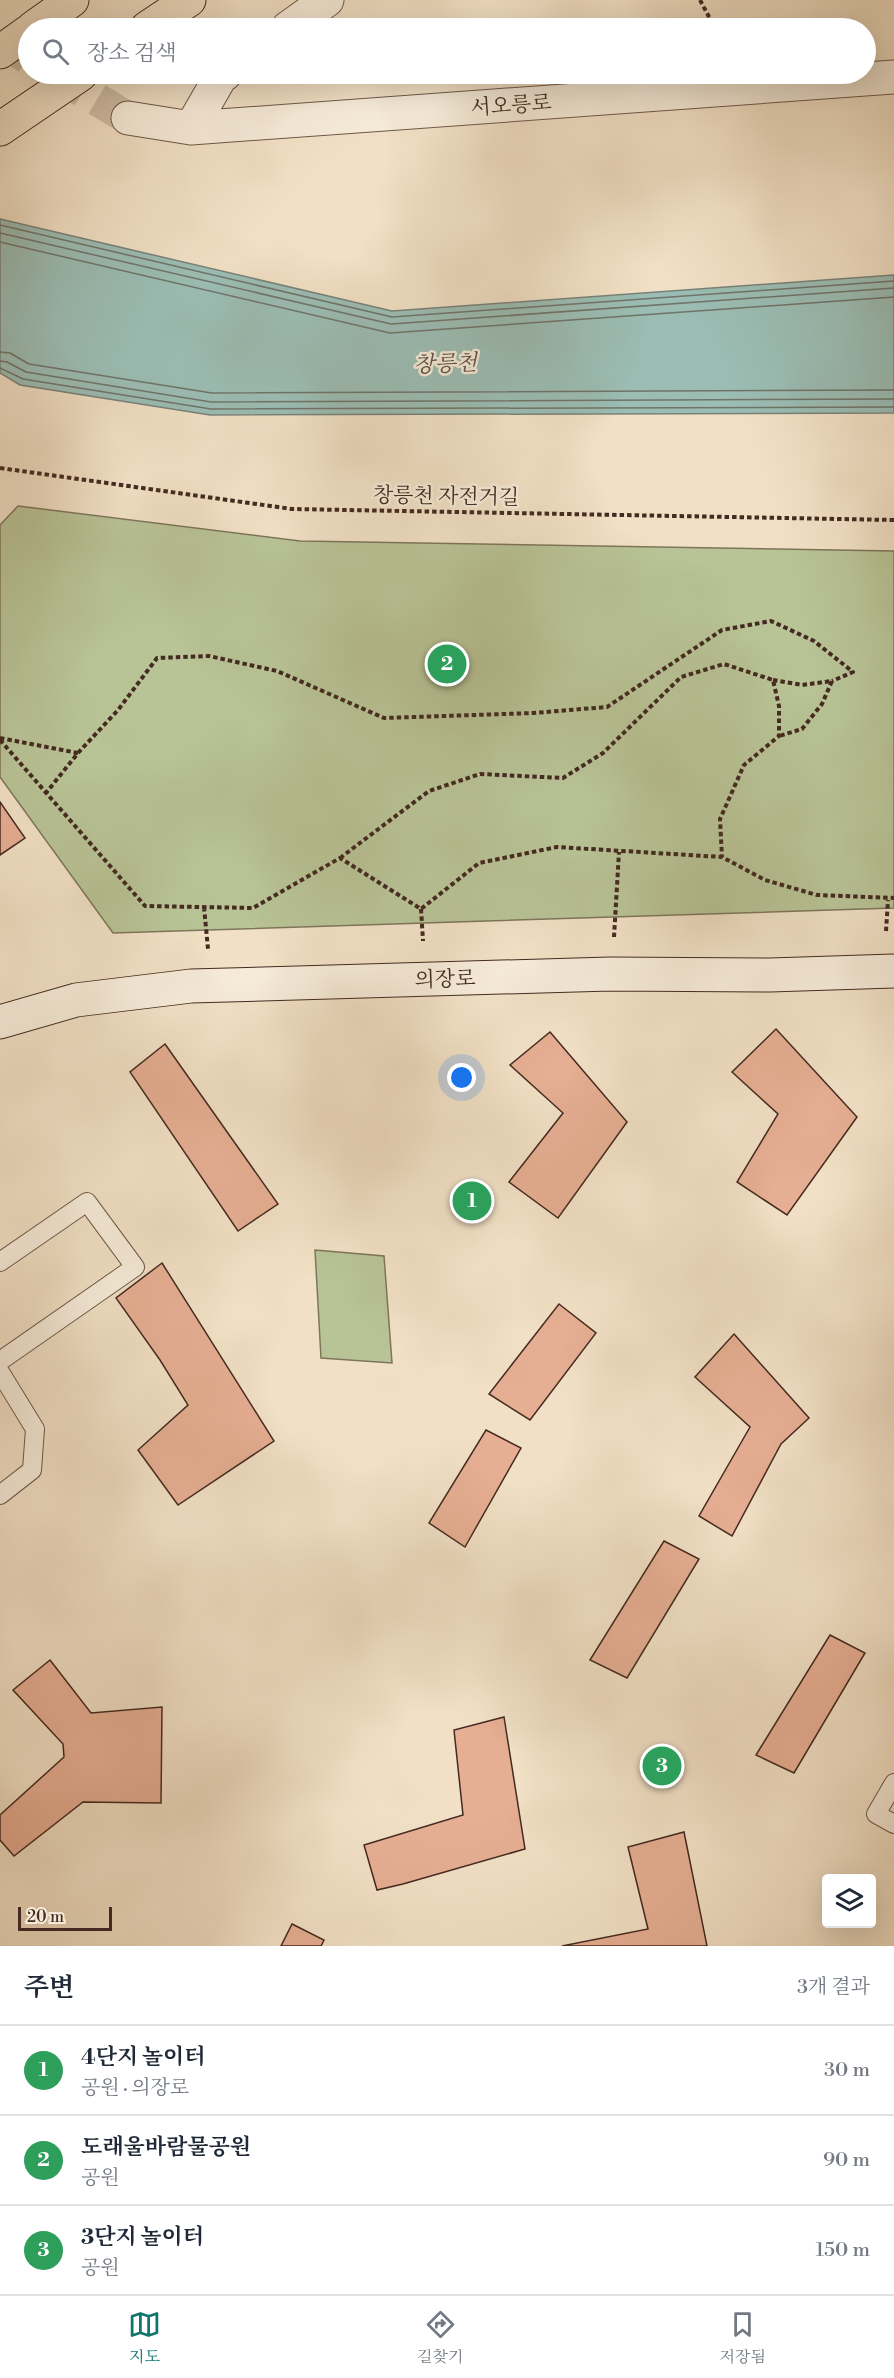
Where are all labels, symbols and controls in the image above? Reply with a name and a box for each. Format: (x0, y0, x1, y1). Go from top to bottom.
search box (18, 18, 876, 84)
icon: search (39, 35, 72, 68)
text: 장소 검색 (87, 40, 177, 67)
street label: 서오릉로 (470, 90, 552, 122)
water label: 창릉천 (413, 350, 479, 379)
street label: 창릉천 자전거길 (373, 483, 519, 511)
pin: 2 (428, 642, 466, 686)
street label: 의장로 (414, 966, 476, 994)
your location (447, 1063, 476, 1092)
pin: 1 (452, 1178, 492, 1224)
pin: 3 (642, 1744, 682, 1788)
map controls (822, 1874, 876, 1928)
button: layers (822, 1874, 876, 1928)
scale bar (18, 1904, 112, 1932)
text: 20 m (27, 1907, 64, 1927)
text: 주변 (24, 1972, 74, 2004)
text: 3개 결과 (797, 1975, 870, 2000)
text: 4단지 놀이터 (81, 2044, 206, 2071)
text: 1 (39, 2058, 48, 2083)
text: 30 m (824, 2058, 870, 2083)
text: 공원 · 의장로 (81, 2076, 189, 2101)
text: 도래울바람물공원 (81, 2134, 251, 2161)
text: 2 (37, 2148, 50, 2173)
text: 90 m (823, 2148, 870, 2173)
text: 공원 (81, 2166, 120, 2191)
text: 3단지 놀이터 (81, 2224, 204, 2251)
text: 3 (37, 2238, 50, 2263)
text: 150 m (815, 2238, 870, 2263)
text: 공원 (81, 2256, 120, 2281)
tab: 지도 (128, 2308, 161, 2367)
tab: 길찾기 (417, 2308, 463, 2367)
tab: 저장됨 (720, 2308, 766, 2367)

